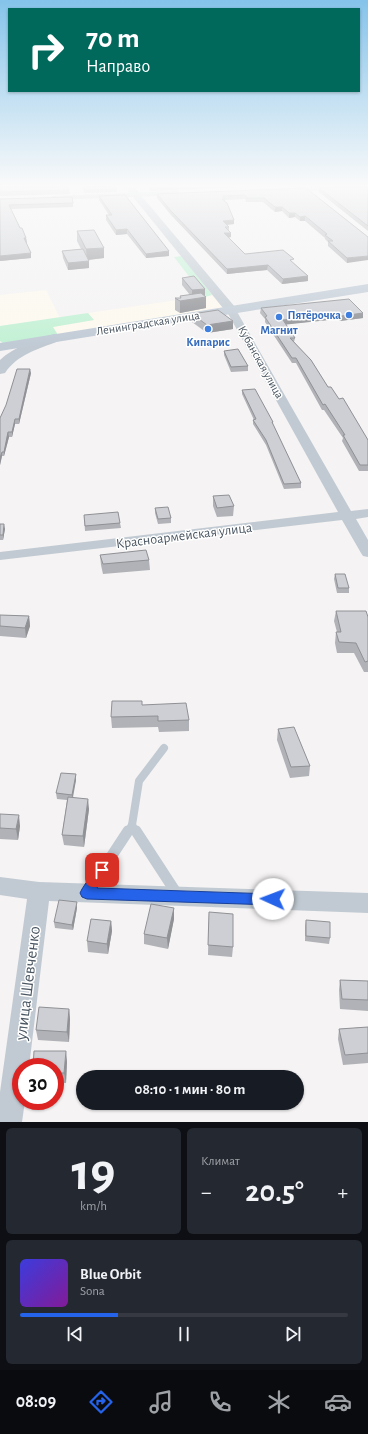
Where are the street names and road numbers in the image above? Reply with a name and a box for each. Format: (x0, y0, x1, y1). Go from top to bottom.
street label: Ленинградская улица (95, 309, 201, 338)
street label: Кубанская улица (235, 324, 286, 401)
street label: Красноармейская улица (115, 521, 254, 551)
street label: улица Шевченко (12, 925, 44, 1042)

